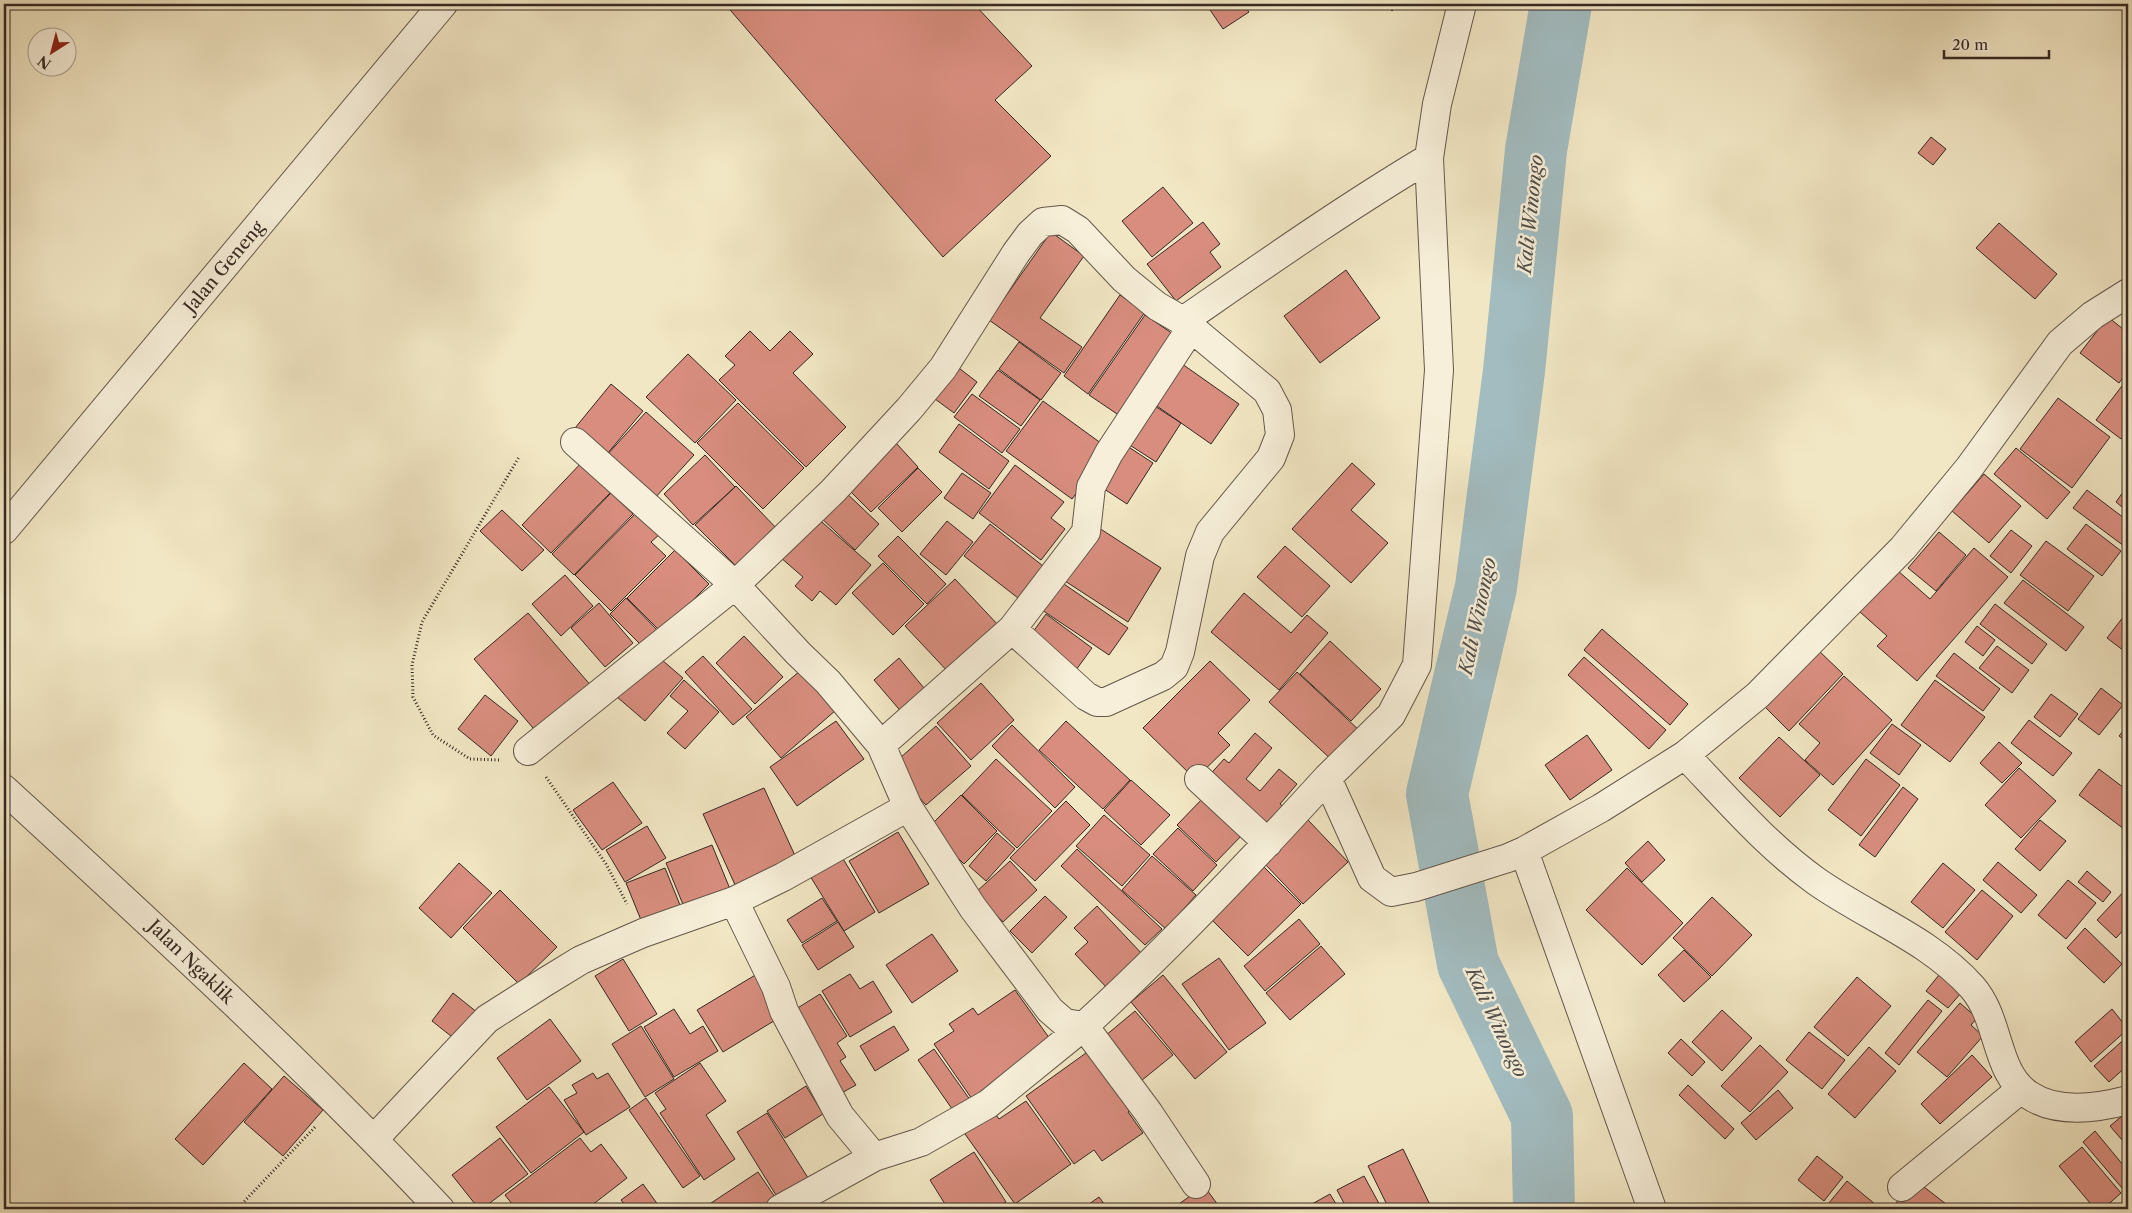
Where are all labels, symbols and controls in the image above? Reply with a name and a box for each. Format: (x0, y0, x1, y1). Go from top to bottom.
north arrow (28, 28, 78, 78)
scale bar (1944, 28, 2050, 60)
text: 20 m (1952, 35, 1988, 54)
text: N (34, 52, 55, 73)
water label: Kali Winongo (1513, 154, 1548, 276)
street label: Jalan Geneng (177, 216, 269, 320)
water label: Kali Winongo (1453, 555, 1501, 679)
street label: Jalan Ngaklik (141, 913, 240, 1010)
water label: Kali Winongo (1460, 962, 1532, 1081)

